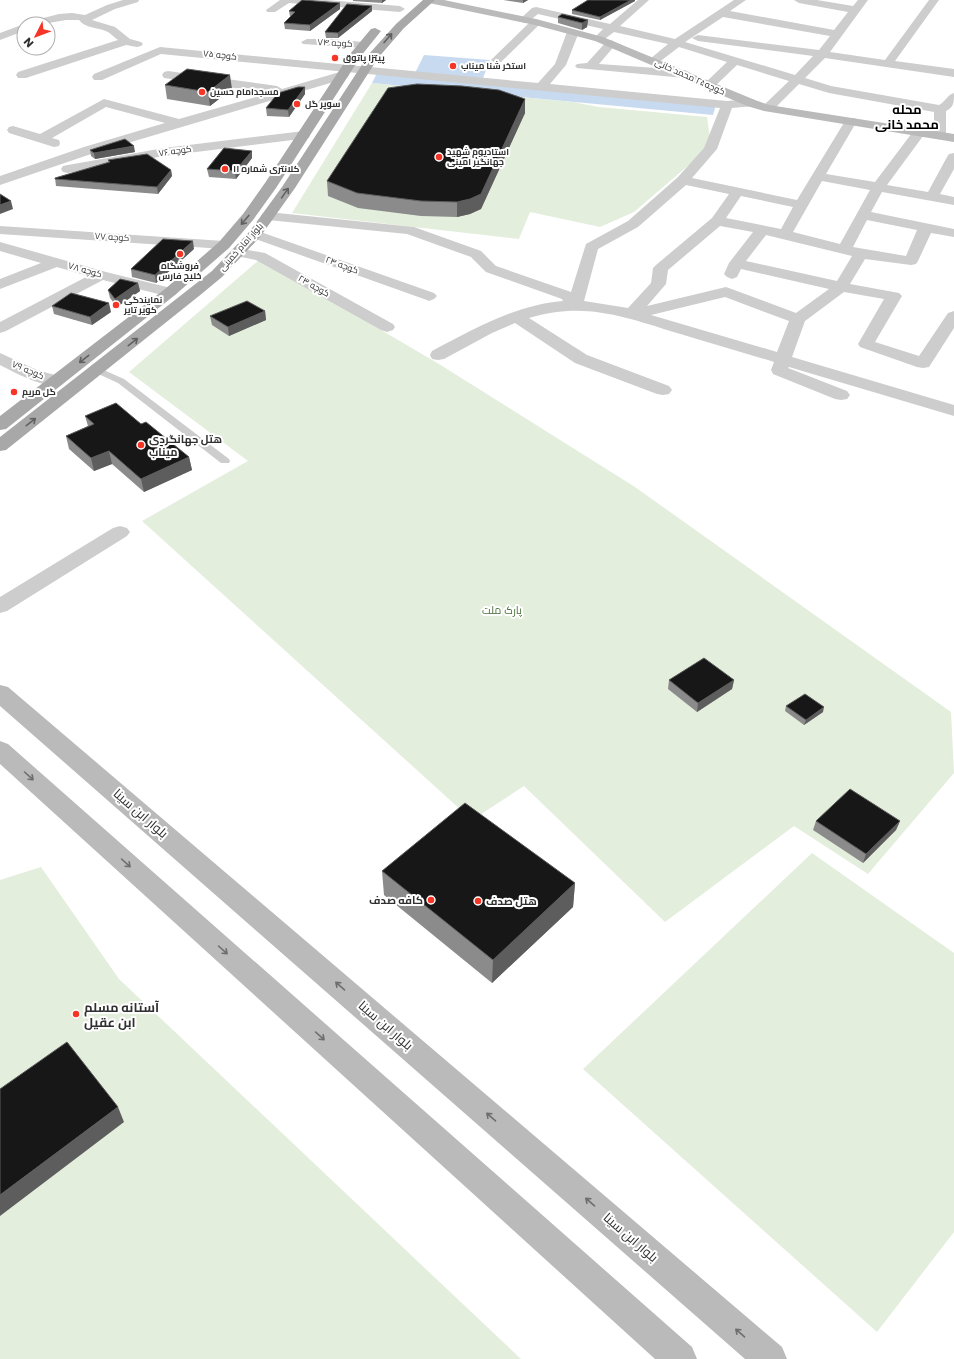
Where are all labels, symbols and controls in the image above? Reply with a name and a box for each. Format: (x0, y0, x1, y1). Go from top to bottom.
north arrow (16, 16, 56, 56)
one-way arrow (383, 33, 392, 43)
text: N (20, 34, 37, 51)
street label: کوچه ۷۴ (317, 36, 353, 50)
street label: کوچه ۷۵ (202, 47, 238, 63)
place label: پیتزا پاتوق (343, 52, 385, 64)
marker: پیتزا پاتوق (330, 53, 340, 63)
street label: کوچه۲۵ محمد خانی (653, 56, 727, 98)
place label: استخر شنا میناب (461, 60, 526, 72)
marker: استخر شنا میناب (448, 61, 458, 71)
place label: مسجدامام حسین (210, 86, 279, 98)
marker: مسجدامام حسین (197, 87, 207, 97)
place label: سوپر گل (305, 98, 340, 110)
marker: سوپر گل (292, 99, 302, 109)
district label: محله محمد خانی (875, 100, 939, 134)
street label: کوچه ۷۶ (158, 143, 192, 159)
place label: استادیوم شهید جهانگیر امینی (447, 146, 509, 168)
marker: استادیوم شهید جهانگیر امینی (434, 152, 444, 162)
place label: کلانتری شماره ۱۱ (233, 163, 300, 175)
marker: کلانتری شماره ۱۱ (220, 164, 230, 174)
one-way arrow (281, 187, 289, 198)
one-way arrow (241, 215, 250, 225)
street label: بلوار امام خمینی (216, 220, 266, 274)
street label: کوچه ۷۷ (94, 230, 130, 244)
marker: فروشگاه خلیج فارس (175, 249, 185, 259)
street label: کوچه ۲۴ (324, 254, 360, 276)
street label: کوچه ۷۸ (67, 259, 103, 281)
place label: فروشگاه خلیج فارس (158, 260, 202, 283)
street label: کوچه ۲۳ (296, 272, 332, 300)
place label: نمایندگی کویر تایر (123, 294, 163, 316)
marker: نمایندگی کویر تایر (111, 300, 121, 310)
one-way arrow (127, 337, 138, 346)
one-way arrow (78, 355, 89, 364)
street label: کوچه ۷۹ (10, 358, 46, 382)
place label: گل مریم (22, 386, 56, 398)
marker: گل مریم (9, 387, 19, 397)
one-way arrow (25, 418, 36, 426)
place label: هتل جهانگردی میناب (149, 431, 222, 460)
marker: هتل جهانگردی میناب (136, 440, 146, 450)
park label: پارک ملت (482, 602, 522, 618)
one-way arrow (24, 772, 34, 781)
street label: بلوار ابن سینا (109, 784, 172, 843)
one-way arrow (121, 858, 131, 868)
place label: کافه صدف (369, 892, 423, 908)
place label: هتل صدف (486, 893, 537, 909)
marker: کافه صدف (426, 895, 436, 905)
marker: هتل صدف (473, 896, 483, 906)
one-way arrow (218, 945, 228, 954)
one-way arrow (335, 981, 345, 991)
street label: بلوار ابن سینا (354, 996, 417, 1055)
place label: آستانه مسلم ابن عقیل (84, 998, 160, 1032)
marker: آستانه مسلم ابن عقیل (71, 1009, 81, 1019)
one-way arrow (314, 1032, 325, 1041)
one-way arrow (486, 1112, 497, 1121)
one-way arrow (584, 1197, 595, 1206)
street label: بلوار ابن سینا (599, 1208, 662, 1267)
one-way arrow (735, 1329, 746, 1338)

